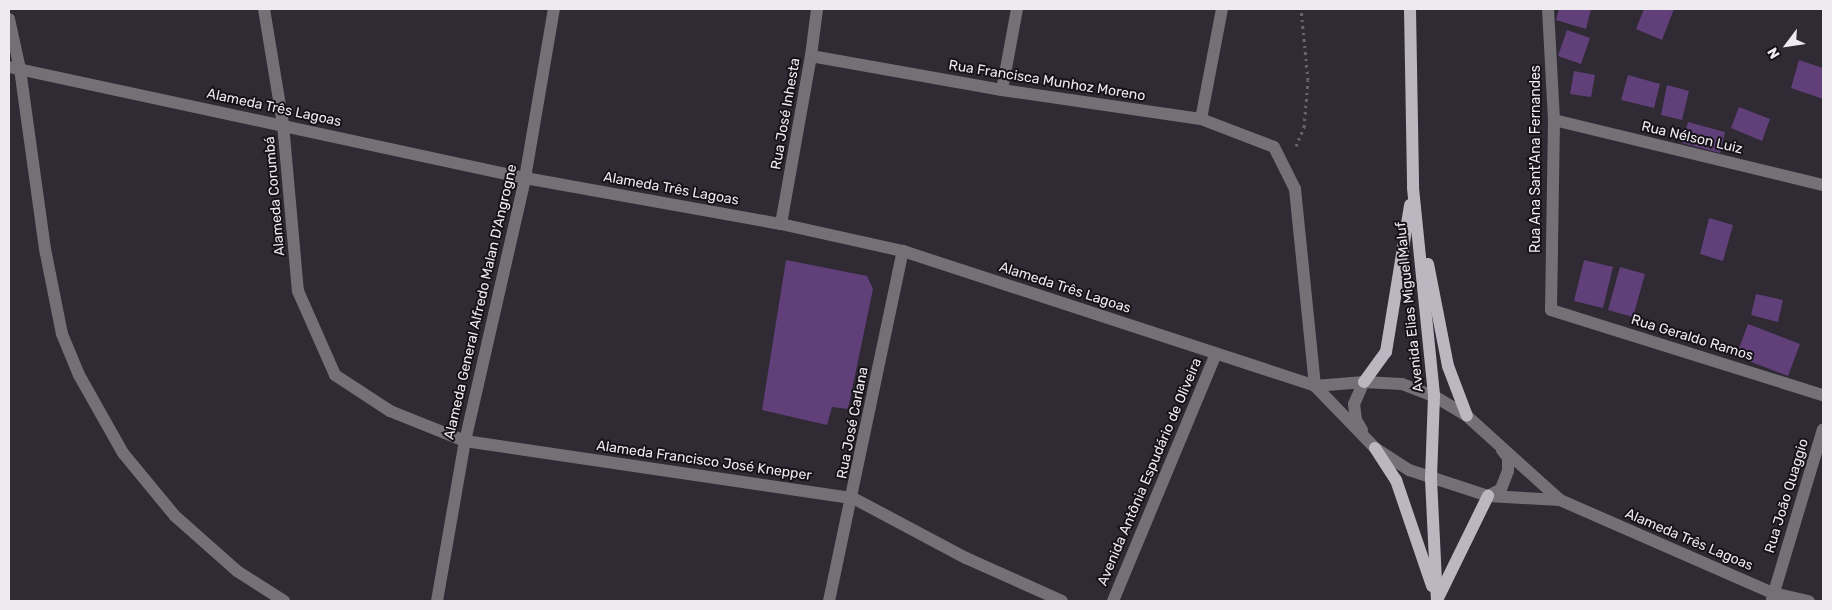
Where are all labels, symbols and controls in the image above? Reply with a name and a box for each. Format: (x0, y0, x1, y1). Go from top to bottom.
north arrow (1762, 20, 1812, 70)
text: N (1764, 44, 1784, 62)
street label: Rua José Inhesta (768, 57, 804, 171)
street label: Rua Francisca Munhoz Moreno (947, 57, 1147, 105)
street label: Rua Ana Sant'Ana Fernandes (1528, 65, 1544, 253)
street label: Alameda Três Lagoas (205, 85, 343, 131)
street label: Rua Nélson Luiz (1640, 118, 1744, 158)
street label: Alameda Corumbá (261, 136, 289, 256)
street label: Alameda General Alfredo Malan D'Angrogne (441, 162, 521, 442)
street label: Alameda Três Lagoas (602, 169, 740, 209)
street label: Avenida Elias Miguel Maluf (1393, 221, 1427, 393)
street label: Alameda Três Lagoas (997, 259, 1133, 317)
street label: Rua Geraldo Ramos (1629, 311, 1755, 365)
street label: Avenida Antônia Espudário de Oliveira (1094, 355, 1206, 589)
street label: Rua José Carlana (834, 366, 872, 480)
street label: Rua João Quaggio (1762, 437, 1812, 555)
street label: Alameda Francisco José Knepper (595, 438, 813, 484)
street label: Alameda Três Lagoas (1622, 505, 1756, 575)

